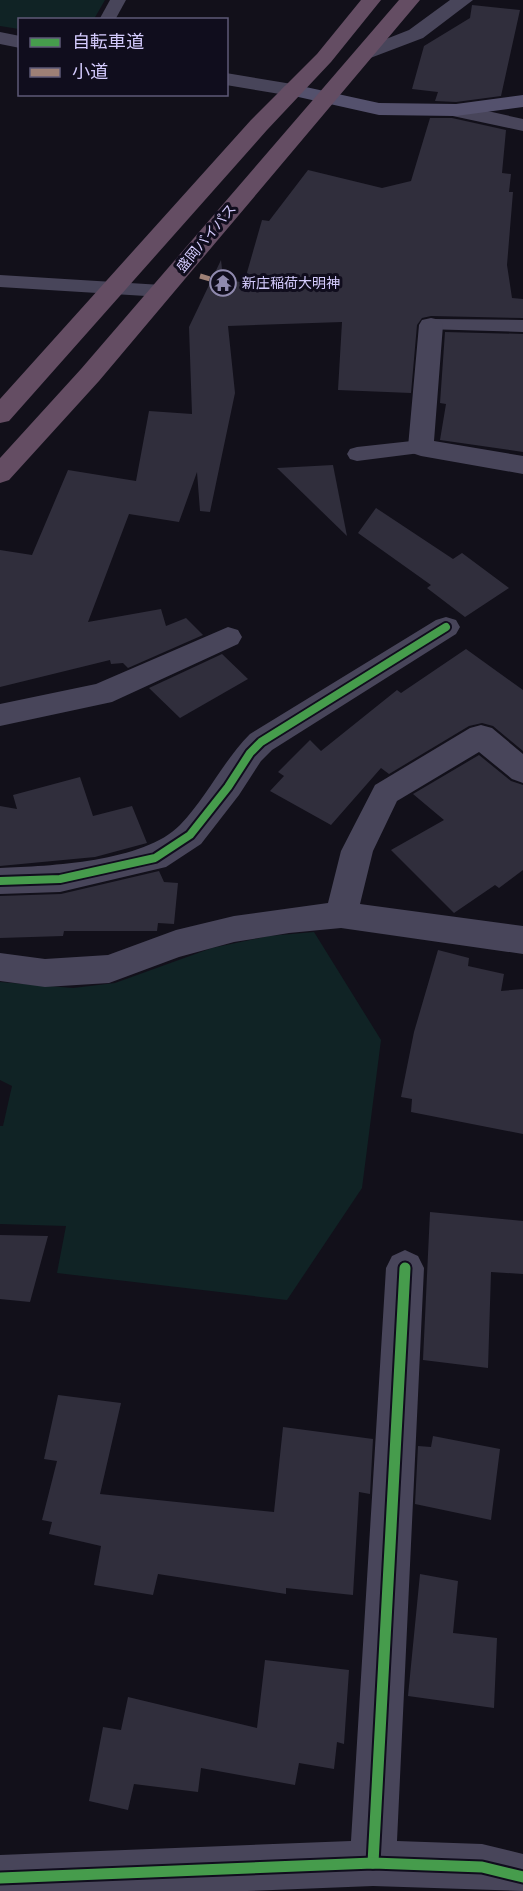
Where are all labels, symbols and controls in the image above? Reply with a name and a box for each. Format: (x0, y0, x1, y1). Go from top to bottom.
legend (18, 18, 228, 96)
text: 自転車道 (72, 30, 144, 53)
text: 小道 (72, 60, 108, 83)
street label: 盛岡バイパス (172, 200, 240, 276)
temple icon: 新庄稲荷大明神 (208, 268, 238, 298)
place label: 新庄稲荷大明神 (242, 274, 340, 292)

